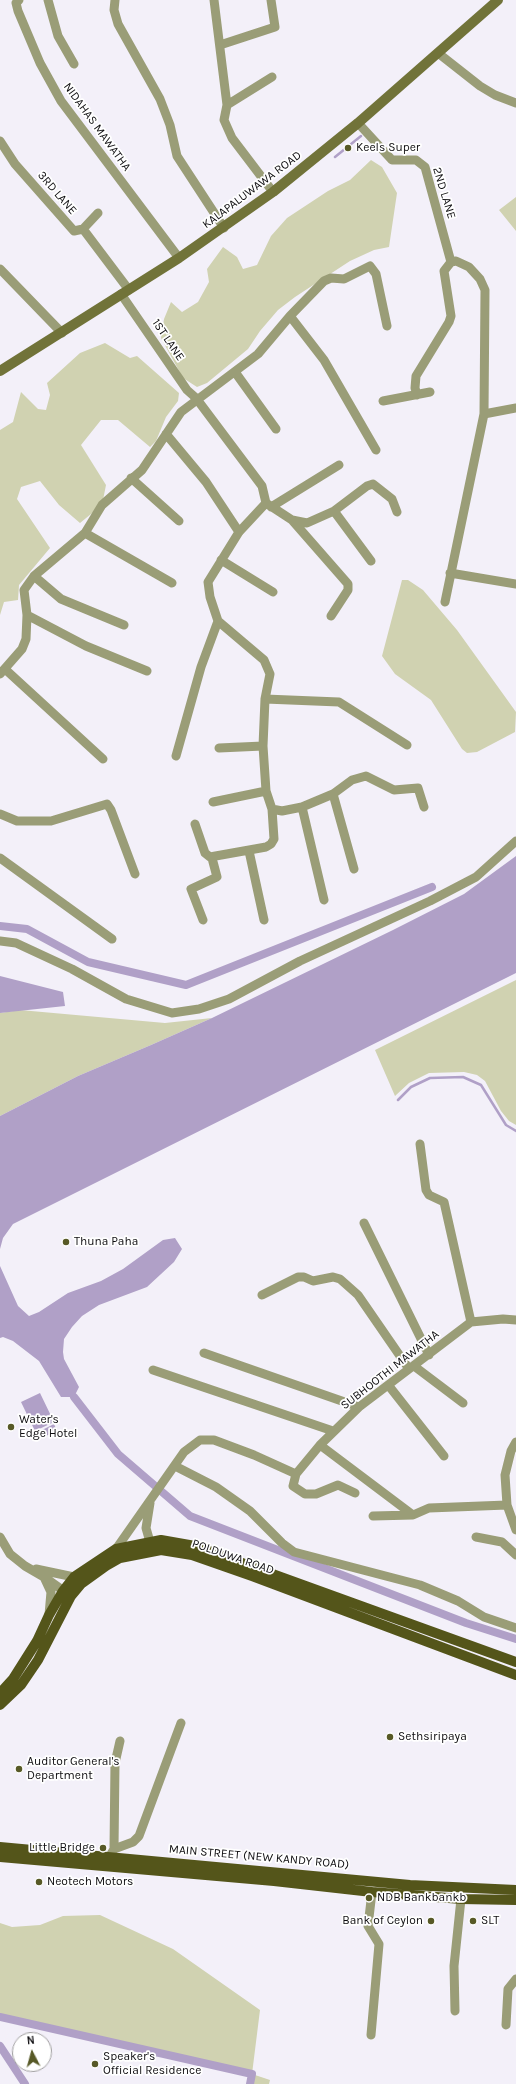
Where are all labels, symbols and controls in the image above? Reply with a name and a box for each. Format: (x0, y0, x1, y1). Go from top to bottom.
street label: NIDAHAS MAWATHA (60, 80, 134, 174)
place label: Keels Super (356, 141, 420, 155)
marker: Keels Super (343, 143, 353, 153)
street label: KALAPALUWAWA ROAD (200, 148, 304, 232)
street label: 2ND LANE (429, 165, 459, 221)
street label: 3RD LANE (34, 168, 80, 218)
street label: 1ST LANE (149, 316, 187, 364)
place label: Thuna Paha (74, 1235, 138, 1249)
marker: Thuna Paha (61, 1237, 71, 1247)
street label: SUBHOOTHI MAWATHA (338, 1327, 442, 1413)
place label: Water's Edge Hotel (19, 1413, 77, 1441)
marker: Water's Edge Hotel (6, 1422, 16, 1432)
street label: POLDUWA ROAD (190, 1536, 276, 1578)
place label: Sethsiripaya (398, 1730, 467, 1744)
marker: Sethsiripaya (385, 1732, 395, 1742)
place label: Auditor General's Department (27, 1755, 120, 1783)
marker: Auditor General's Department (14, 1764, 24, 1774)
place label: Little Bridge (29, 1841, 95, 1855)
street label: MAIN STREET (NEW KANDY ROAD) (168, 1842, 350, 1872)
marker: Little Bridge (98, 1843, 108, 1853)
place label: Neotech Motors (47, 1875, 133, 1889)
marker: Neotech Motors (34, 1877, 44, 1887)
place label: NDB Bankbankb (377, 1891, 466, 1905)
marker: NDB Bankbankb (364, 1893, 374, 1903)
place label: Bank of Ceylon (342, 1914, 423, 1928)
place label: SLT (481, 1914, 499, 1928)
marker: Bank of Ceylon (426, 1916, 436, 1926)
marker: SLT (468, 1916, 478, 1926)
north arrow (12, 2032, 52, 2072)
text: N (26, 2034, 35, 2047)
place label: Speaker's Official Residence (103, 2050, 201, 2078)
marker: Speaker's Official Residence (90, 2059, 100, 2069)

